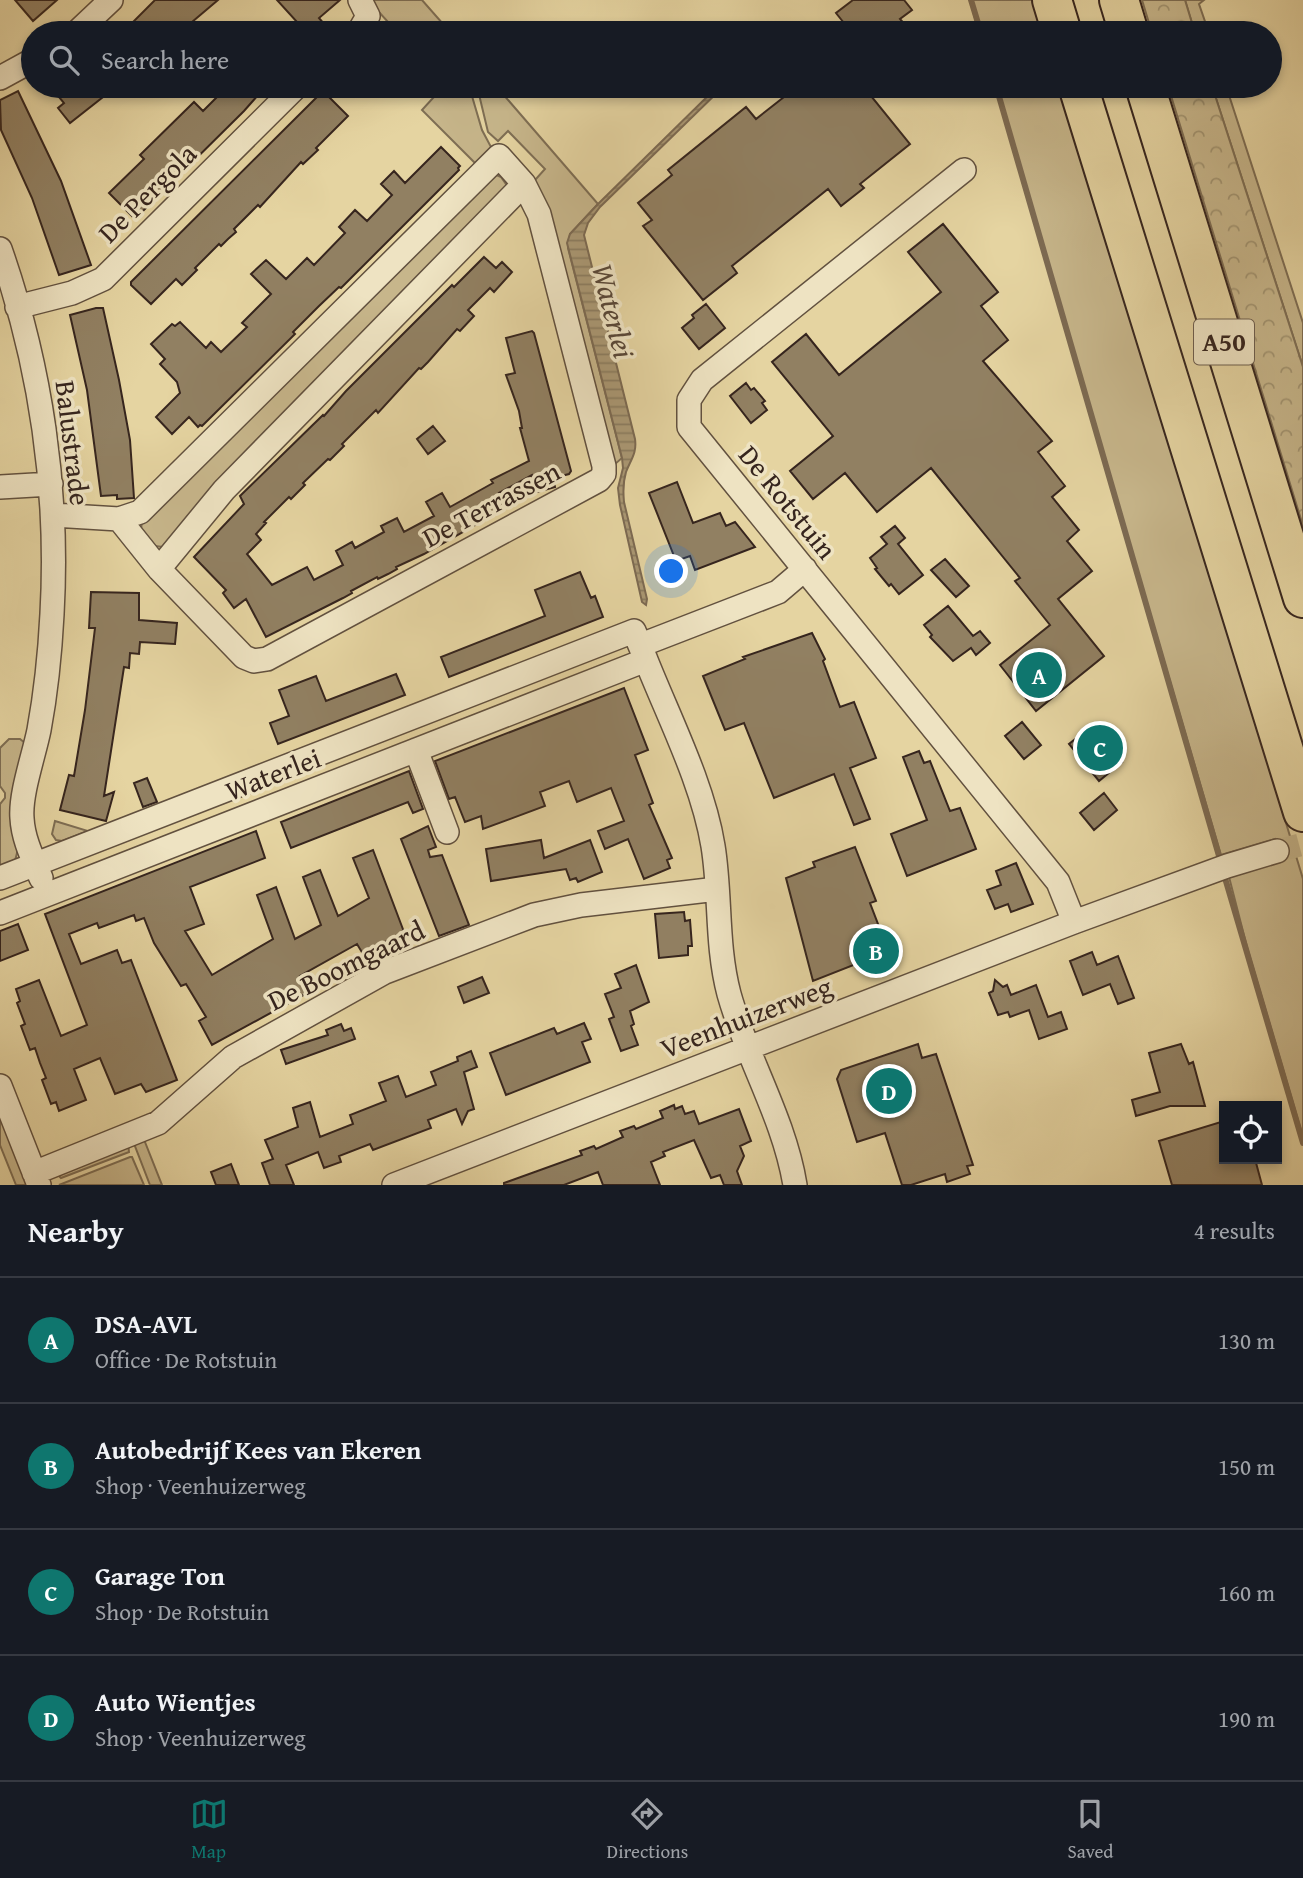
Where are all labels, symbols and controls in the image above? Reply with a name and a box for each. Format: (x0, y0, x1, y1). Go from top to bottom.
search box (21, 21, 1282, 98)
text: Search here (101, 40, 229, 79)
icon: search (45, 41, 83, 79)
street label: De Pergola (88, 133, 206, 251)
water label: Waterlei (581, 259, 647, 363)
road number: A50 (1194, 320, 1254, 364)
street label: Balustrade (45, 378, 102, 508)
street label: De Rotstuin (730, 436, 847, 568)
street label: De Terrassen (414, 450, 567, 557)
your location (654, 554, 688, 588)
pin: A (1016, 649, 1062, 701)
pin: C (1077, 722, 1123, 774)
street label: Waterlei (219, 737, 327, 810)
street label: De Boomgaard (260, 909, 431, 1020)
pin: B (853, 925, 899, 977)
street label: Veenhuizerweg (654, 965, 838, 1068)
pin: D (866, 1065, 912, 1117)
map controls (1219, 1101, 1282, 1164)
button: locate (1219, 1101, 1282, 1164)
text: Nearby (28, 1209, 124, 1253)
text: 4 results (1194, 1214, 1275, 1247)
text: DSA-AVL (95, 1304, 197, 1343)
text: A (44, 1324, 58, 1357)
text: 130 m (1218, 1324, 1275, 1357)
text: Office · De Rotstuin (95, 1343, 277, 1376)
text: Autobedrijf Kees van Ekeren (95, 1430, 421, 1469)
text: B (44, 1450, 58, 1483)
text: 150 m (1218, 1450, 1275, 1483)
text: Shop · Veenhuizerweg (95, 1469, 306, 1502)
text: Garage Ton (95, 1556, 225, 1595)
text: C (44, 1576, 58, 1609)
text: 160 m (1218, 1576, 1275, 1609)
text: Shop · De Rotstuin (95, 1595, 269, 1628)
text: Auto Wientjes (95, 1682, 256, 1721)
text: D (44, 1702, 58, 1735)
text: 190 m (1218, 1702, 1275, 1735)
text: Shop · Veenhuizerweg (95, 1721, 306, 1754)
tab: Map (190, 1795, 228, 1865)
tab: Directions (607, 1795, 688, 1865)
tab: Saved (1067, 1795, 1113, 1865)

